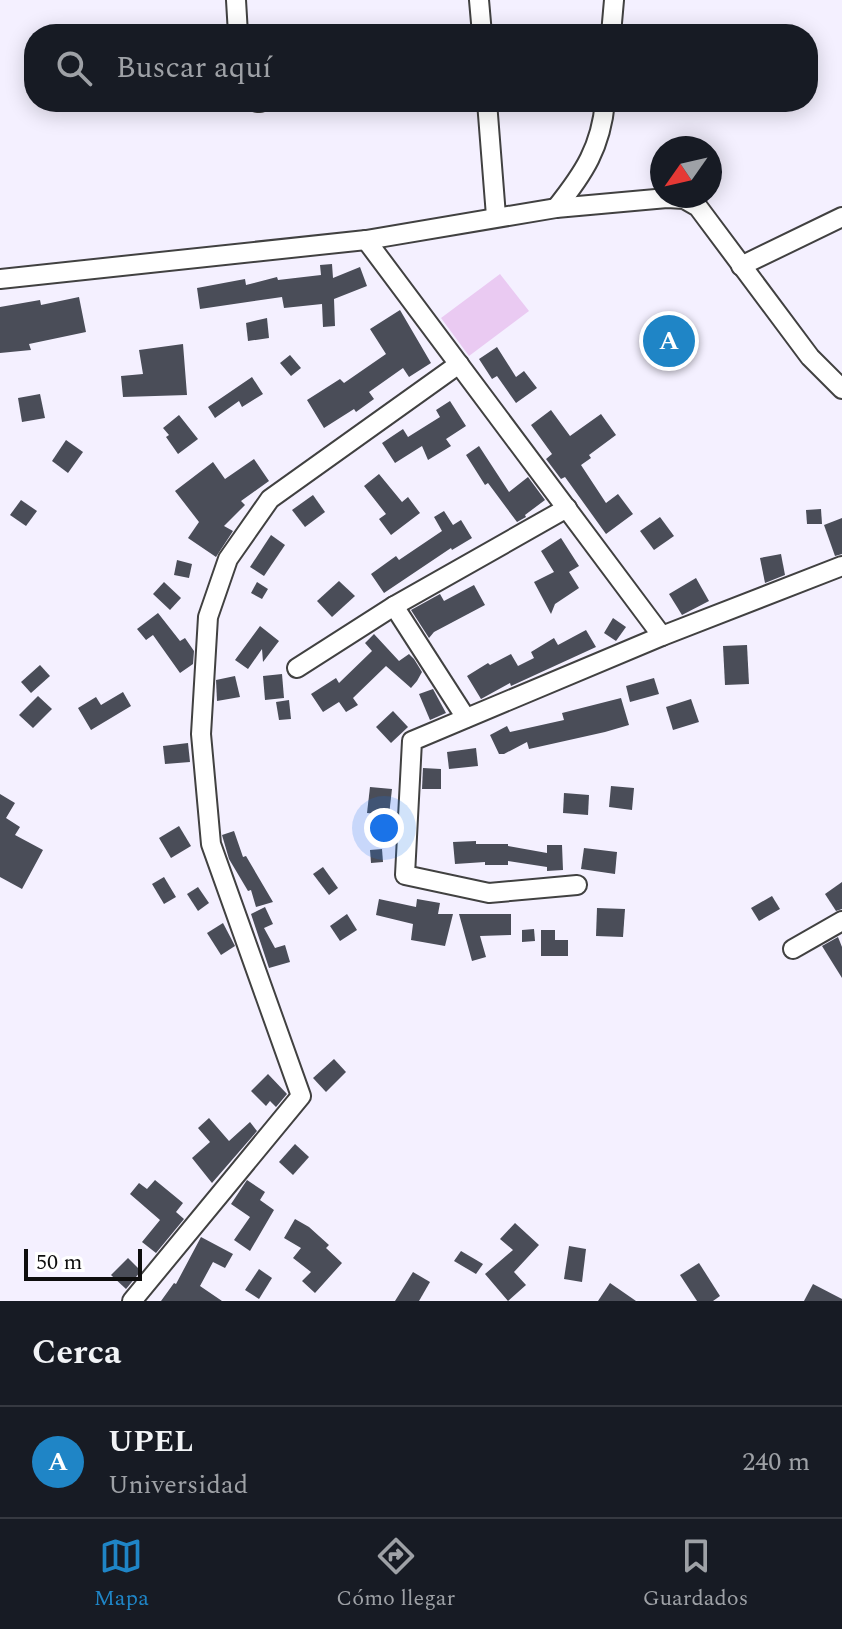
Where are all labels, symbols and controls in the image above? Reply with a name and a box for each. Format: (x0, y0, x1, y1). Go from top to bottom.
search box (24, 24, 818, 112)
text: Buscar aquí (116, 45, 272, 91)
icon: search (52, 46, 96, 90)
north arrow (650, 136, 722, 208)
pin: A (643, 311, 695, 371)
your location (364, 808, 404, 848)
scale bar (24, 1245, 142, 1281)
text: 50 m (36, 1246, 82, 1279)
text: Cerca (32, 1327, 121, 1379)
text: UPEL (108, 1419, 194, 1465)
text: A (48, 1442, 68, 1482)
text: 240 m (742, 1442, 810, 1482)
text: Universidad (108, 1465, 248, 1505)
tab: Mapa (94, 1534, 149, 1615)
tab: Cómo llegar (336, 1534, 455, 1615)
tab: Guardados (643, 1534, 748, 1615)

